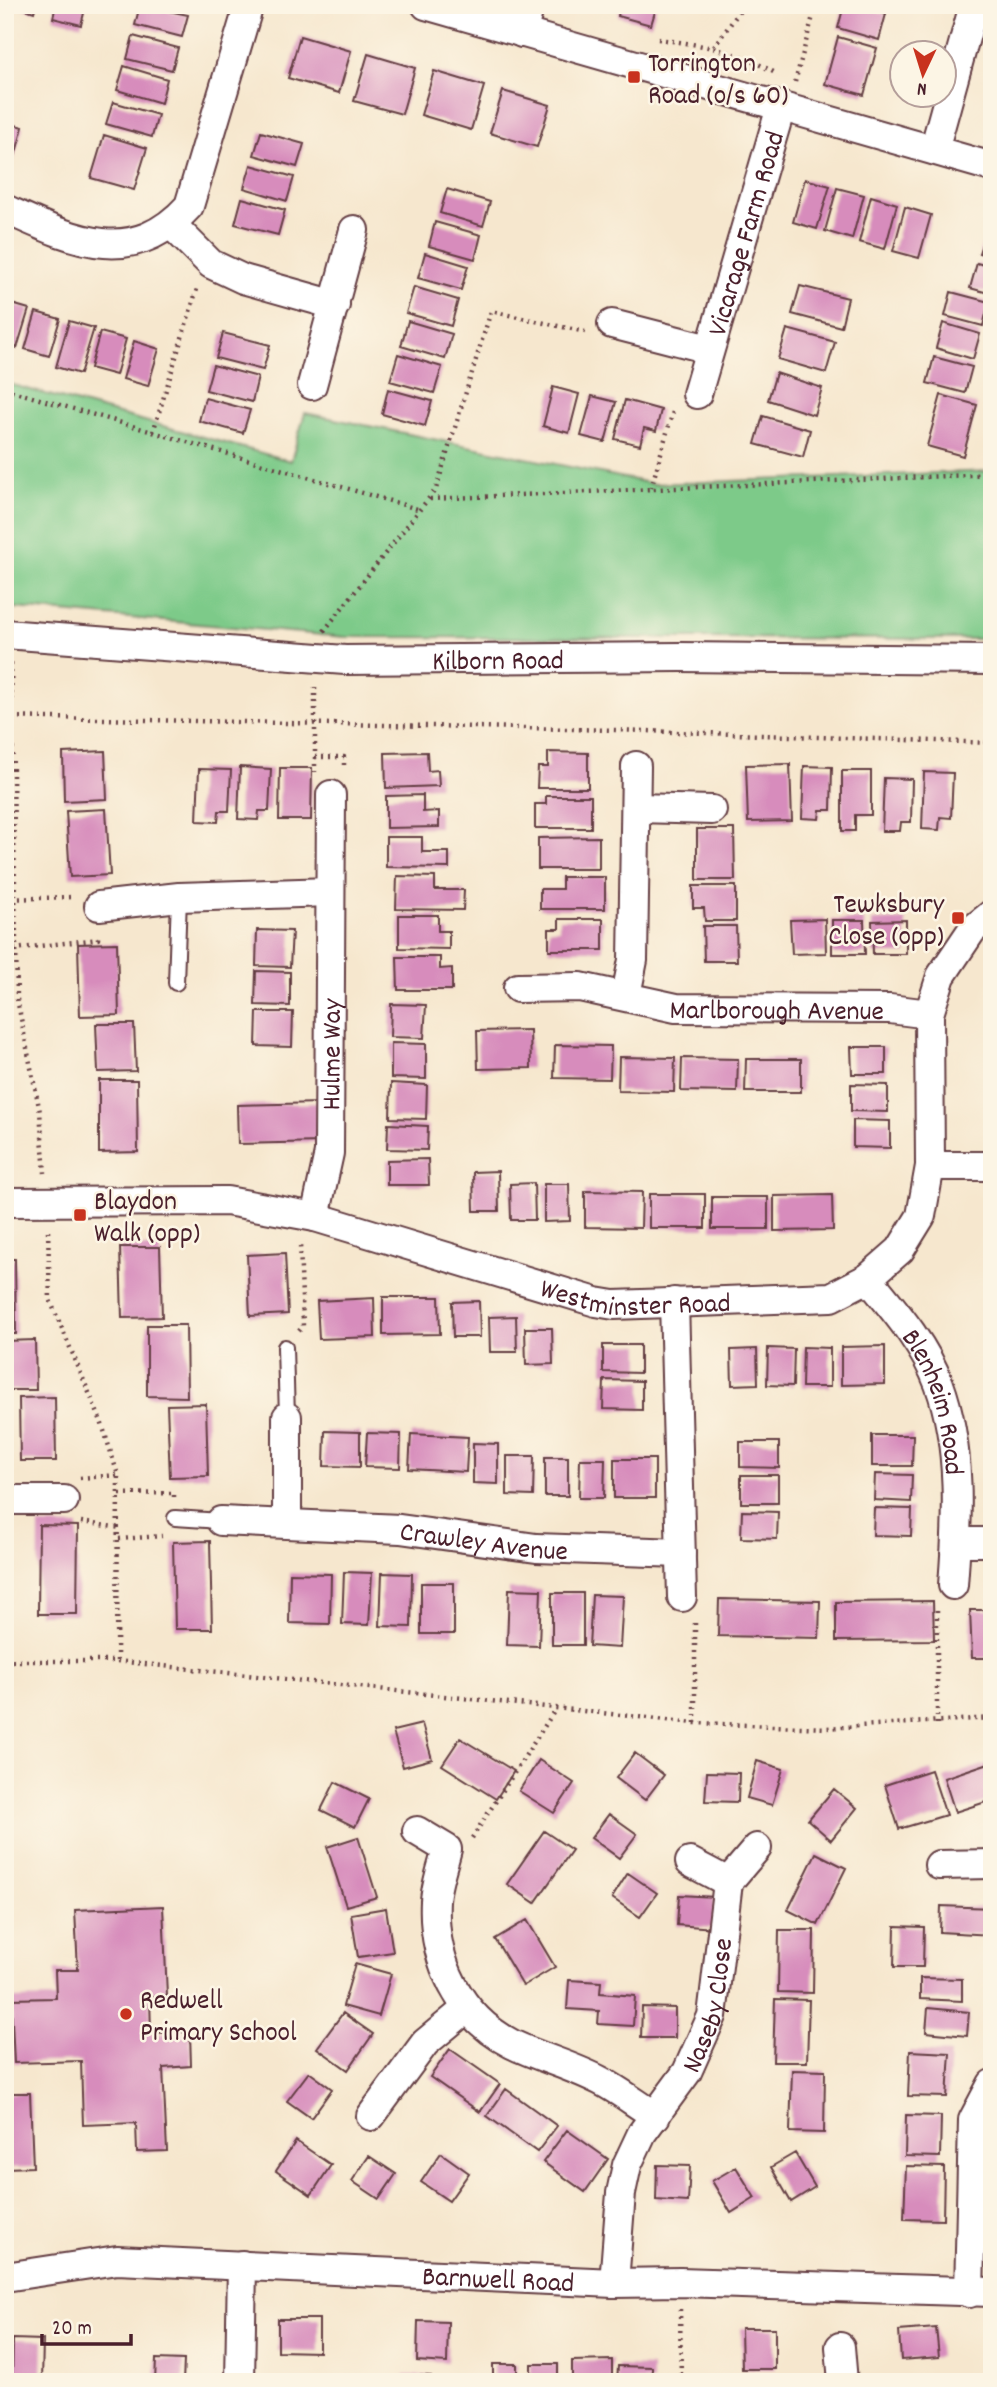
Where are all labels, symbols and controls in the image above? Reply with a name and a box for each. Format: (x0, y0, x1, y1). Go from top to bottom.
north arrow (888, 38, 958, 108)
place label: Torrington Road (o/s 60) (648, 46, 788, 118)
marker: Torrington Road (o/s 60) (626, 69, 642, 85)
text: N (916, 74, 928, 101)
street label: Vicarage Farm Road (700, 127, 798, 341)
street label: Kilborn Road (432, 643, 564, 684)
place label: Tewksbury Close (opp) (828, 887, 945, 959)
marker: Tewksbury Close (opp) (950, 910, 966, 926)
street label: Marlborough Avenue (669, 993, 884, 1034)
street label: Hulme Way (314, 998, 355, 1110)
place label: Blaydon Walk (opp) (94, 1184, 200, 1256)
marker: Blaydon Walk (opp) (72, 1207, 88, 1223)
street label: Westminster Road (534, 1271, 731, 1330)
street label: Blenheim Road (889, 1322, 971, 1476)
street label: Crawley Avenue (397, 1514, 568, 1574)
street label: Naseby Close (674, 1936, 746, 2080)
place label: Redwell Primary School (140, 1983, 297, 2055)
marker: Redwell Primary School (118, 2006, 134, 2022)
street label: Barnwell Road (421, 2259, 575, 2306)
scale bar (42, 2303, 131, 2347)
text: 20 m (52, 2315, 92, 2345)

